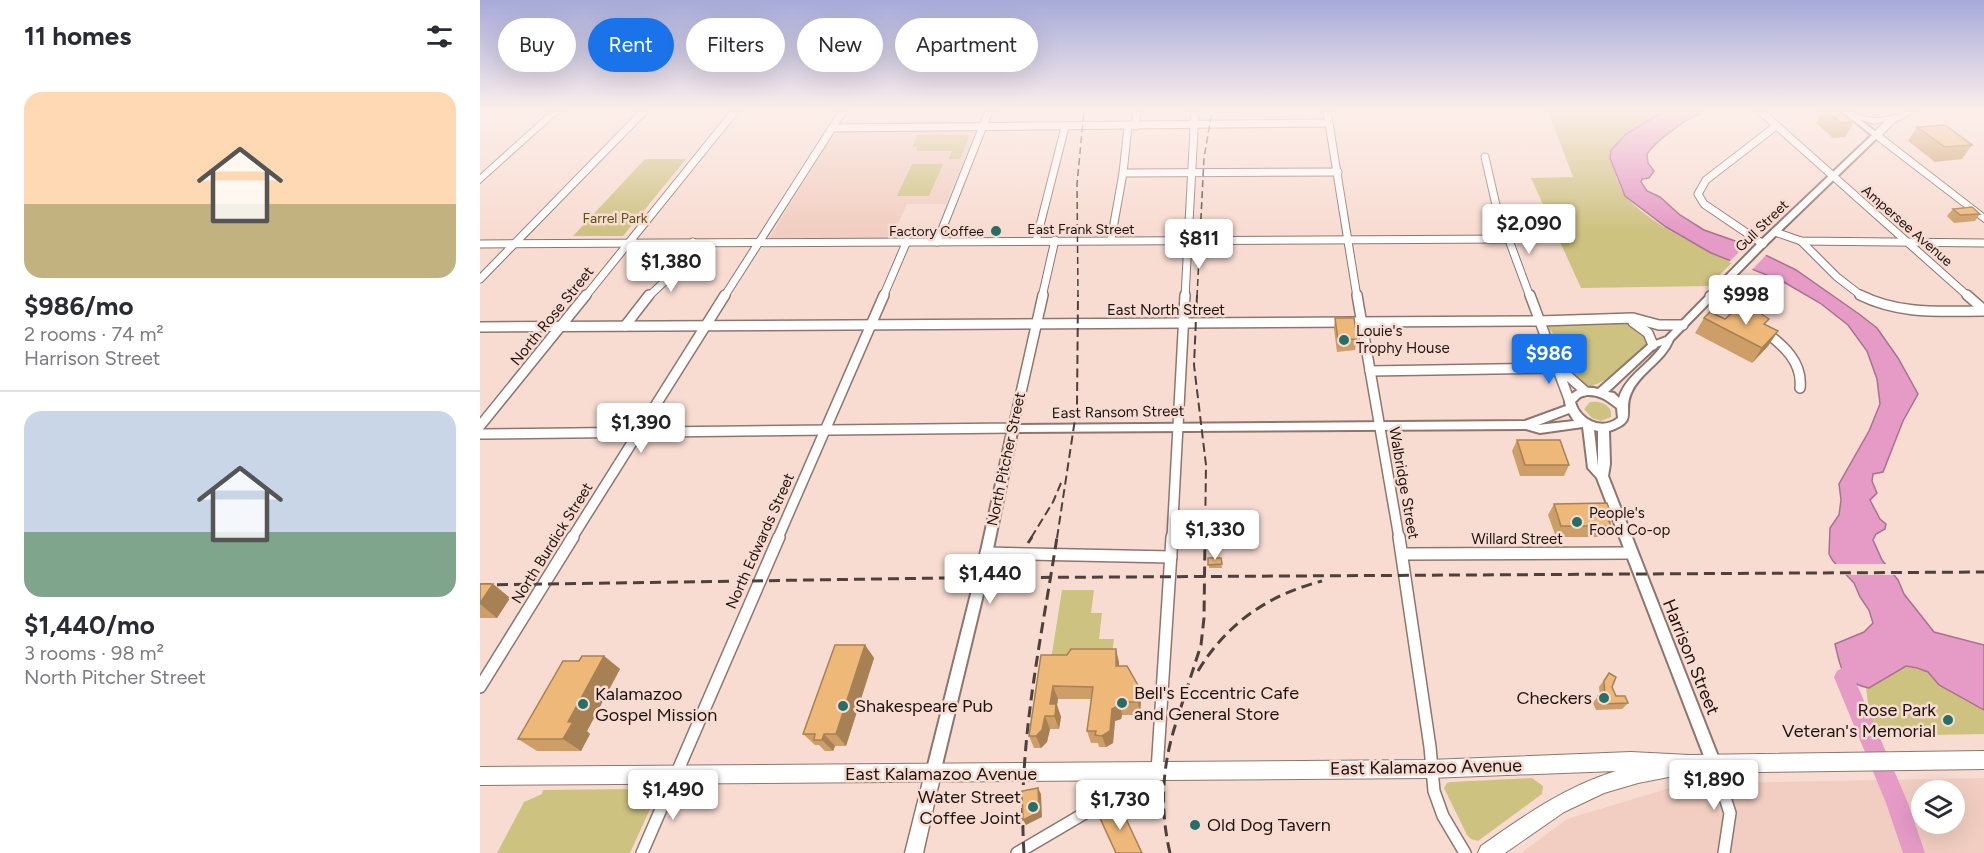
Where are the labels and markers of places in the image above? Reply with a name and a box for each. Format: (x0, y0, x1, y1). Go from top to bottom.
pin: $2,090 (1480, 204, 1578, 255)
pin: $811 (1163, 219, 1235, 270)
place label: Factory Coffee (889, 223, 984, 240)
marker: Factory Coffee (989, 224, 1003, 238)
pin: $1,380 (622, 242, 720, 293)
pin: $998 (1710, 275, 1782, 326)
place label: Louie's Trophy House (1356, 322, 1450, 357)
marker: Louie's Trophy House (1337, 333, 1351, 347)
pin: $986 (1513, 334, 1585, 385)
pin: $1,390 (592, 403, 690, 454)
place label: People's Food Co-op (1589, 504, 1670, 539)
pin: $1,330 (1166, 510, 1264, 561)
marker: People's Food Co-op (1570, 515, 1584, 529)
pin: $1,440 (941, 554, 1039, 605)
place label: Bell's Eccentric Cafe and General Store (1134, 682, 1299, 725)
place label: Kalamazoo Gospel Mission (595, 683, 717, 726)
place label: Checkers (1517, 687, 1592, 709)
marker: Checkers (1597, 691, 1611, 705)
place label: Shakespeare Pub (855, 695, 993, 717)
marker: Bell's Eccentric Cafe and General Store (1115, 696, 1129, 710)
marker: Kalamazoo Gospel Mission (576, 697, 590, 711)
marker: Shakespeare Pub (836, 699, 850, 713)
place label: Rose Park Veteran's Memorial (1782, 699, 1936, 742)
marker: Rose Park Veteran's Memorial (1941, 713, 1955, 727)
pin: $1,890 (1665, 760, 1763, 811)
pin: $1,490 (624, 770, 722, 821)
pin: $1,730 (1071, 780, 1169, 831)
place label: Water Street Coffee Joint (918, 786, 1021, 829)
marker: Water Street Coffee Joint (1026, 800, 1040, 814)
place label: Old Dog Tavern (1207, 814, 1331, 836)
marker: Old Dog Tavern (1188, 818, 1202, 832)

